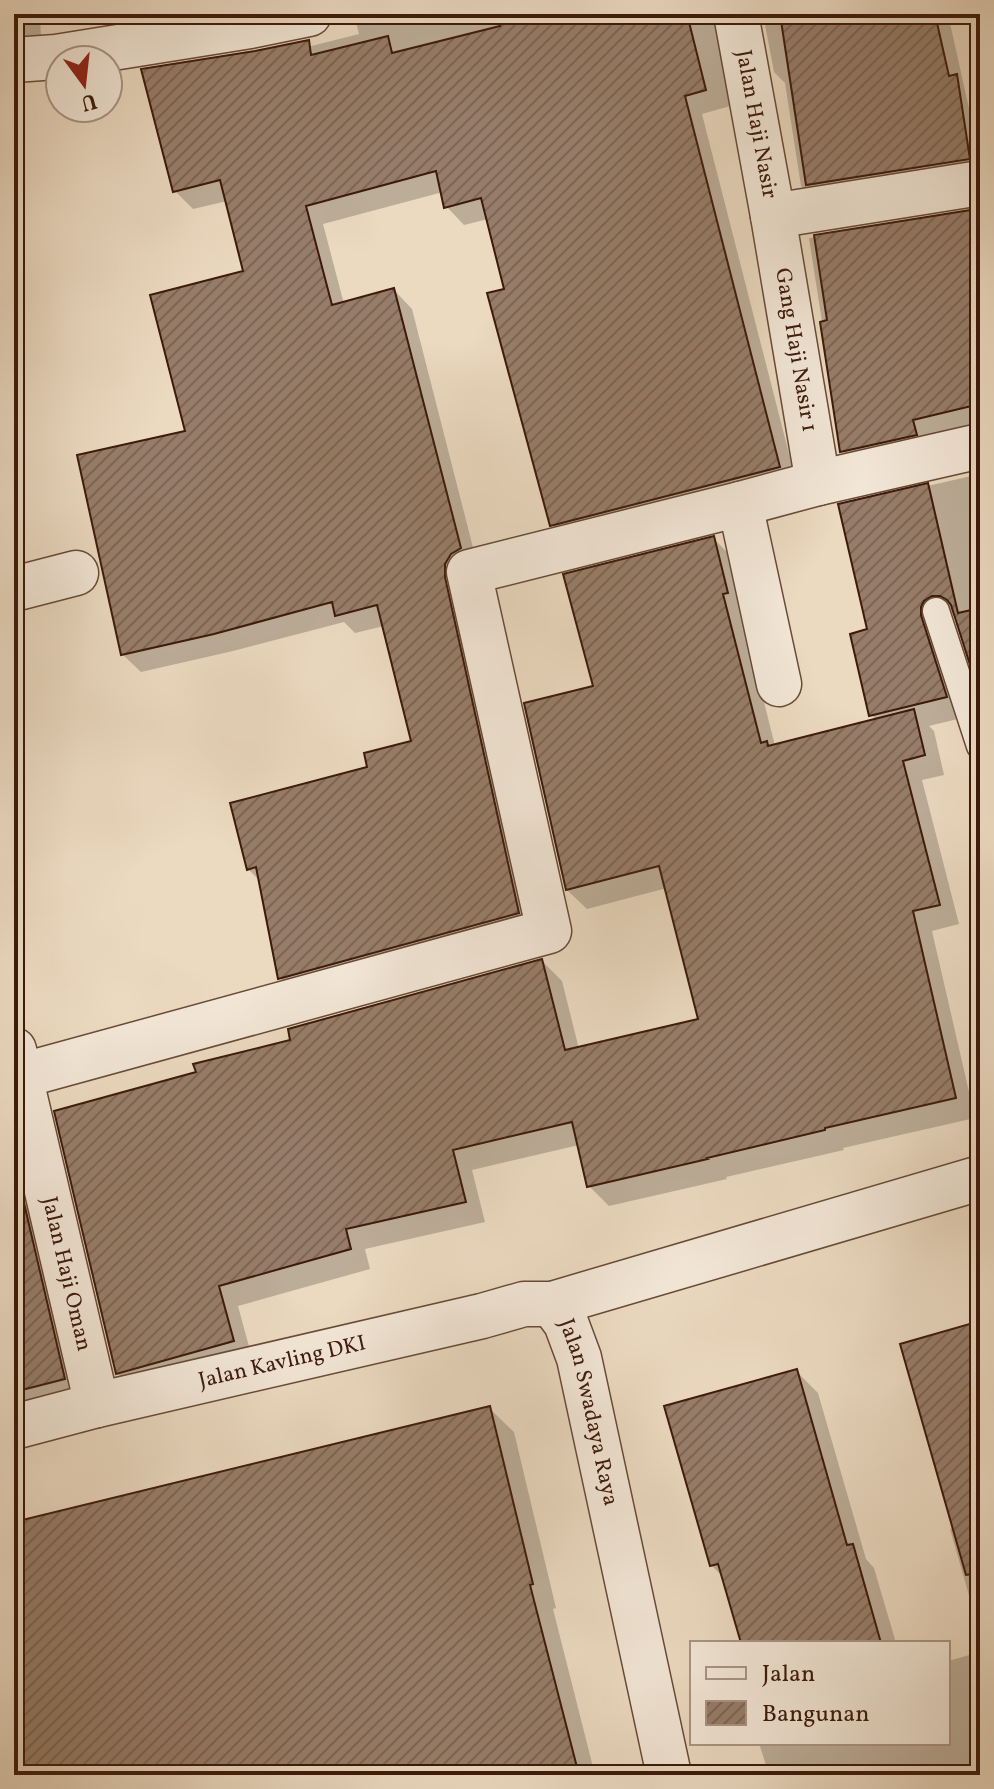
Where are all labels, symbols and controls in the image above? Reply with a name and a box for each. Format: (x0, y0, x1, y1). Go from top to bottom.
north arrow (44, 44, 124, 124)
street label: Jalan Haji Nasir (727, 47, 785, 201)
text: U (77, 84, 100, 118)
street label: Gang Haji Nasir 1 (767, 266, 825, 435)
street label: Jalan Haji Oman (33, 1194, 99, 1354)
street label: Jalan Swadaya Raya (550, 1314, 626, 1509)
street label: Jalan Kavling DKI (195, 1328, 369, 1397)
legend (690, 1641, 950, 1745)
text: Jalan (762, 1658, 815, 1692)
text: Bangunan (762, 1698, 870, 1732)

